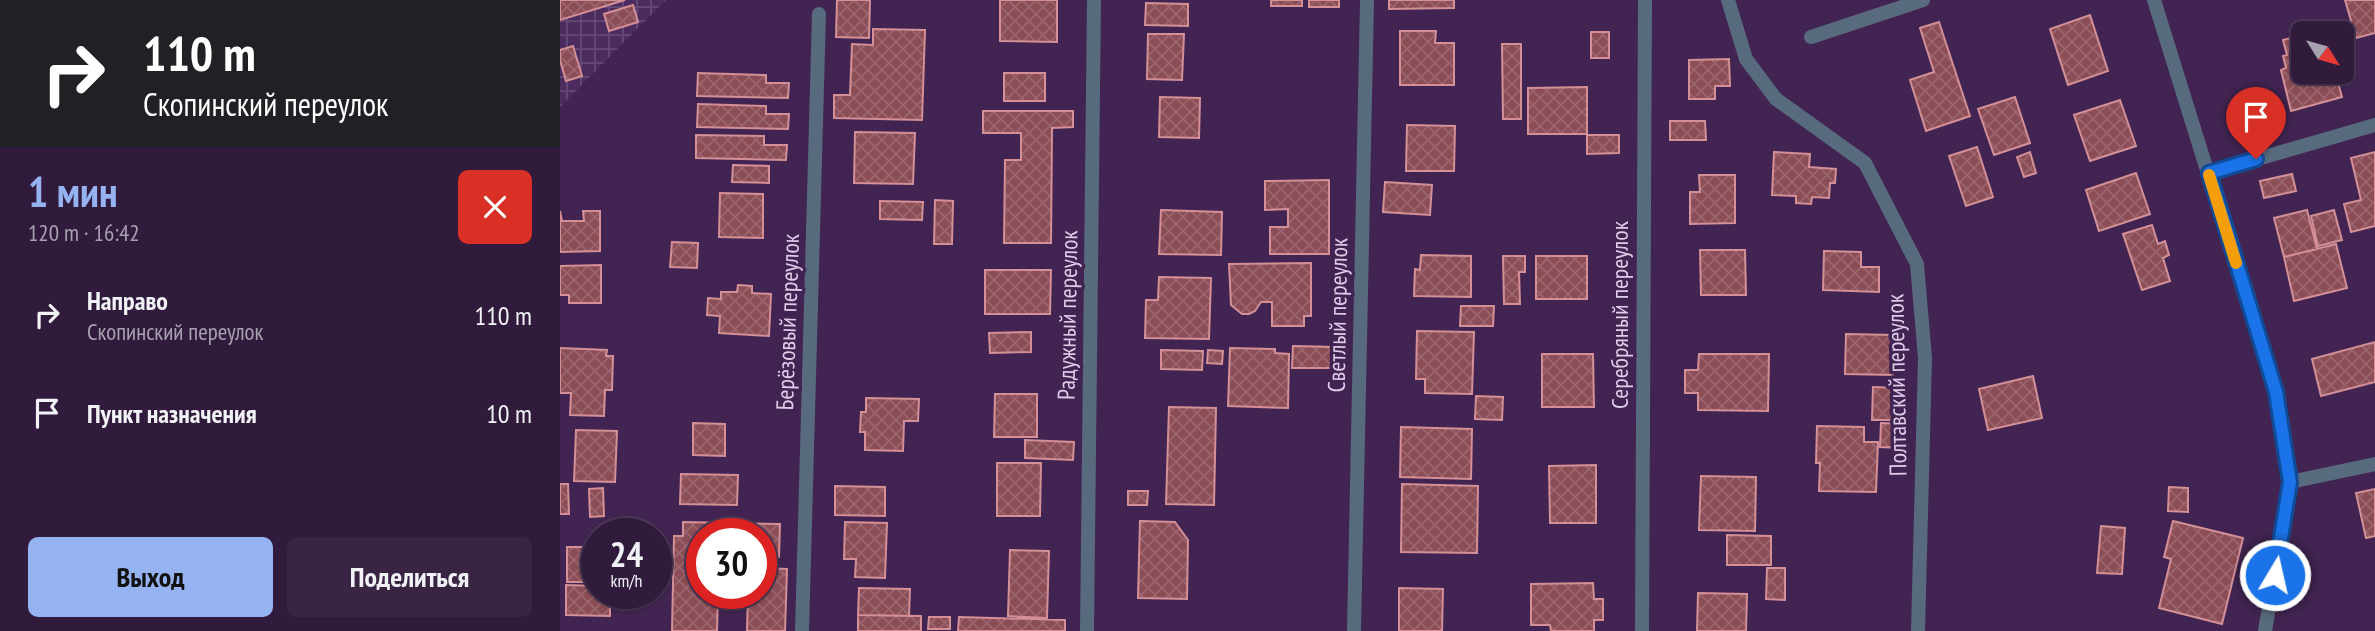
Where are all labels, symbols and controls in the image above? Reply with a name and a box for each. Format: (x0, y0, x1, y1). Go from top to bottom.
text: 110 m (143, 21, 256, 85)
north arrow (2291, 21, 2354, 84)
map controls (2291, 21, 2354, 84)
icon: right (28, 28, 119, 119)
text: Скопинский переулок (143, 83, 388, 125)
pin (2226, 87, 2286, 159)
icon: arrive (2237, 98, 2275, 136)
text: 1 мин (28, 164, 118, 219)
button: close (458, 170, 532, 244)
text: 120 m · 16:42 (28, 218, 140, 247)
street label: Серебряный переулок (1604, 220, 1635, 409)
street label: Радужный переулок (1051, 229, 1084, 400)
street label: Берёзовый переулок (769, 233, 806, 411)
street label: Светлый переулок (1321, 237, 1354, 393)
text: Направо (87, 284, 168, 317)
street label: Полтавский переулок (1879, 293, 1914, 476)
icon: right (28, 296, 66, 334)
text: 110 m (474, 299, 532, 332)
text: Скопинский переулок (87, 317, 263, 346)
icon: arrive (28, 394, 66, 432)
text: Пункт назначения (87, 397, 257, 430)
text: 10 m (486, 397, 532, 430)
speed limit sign: 30 (686, 518, 777, 609)
text: 24 (610, 531, 643, 577)
button: Выход (28, 537, 273, 617)
button: Поделиться (287, 537, 532, 617)
position arrow (2238, 538, 2312, 612)
text: km/h (611, 569, 642, 592)

